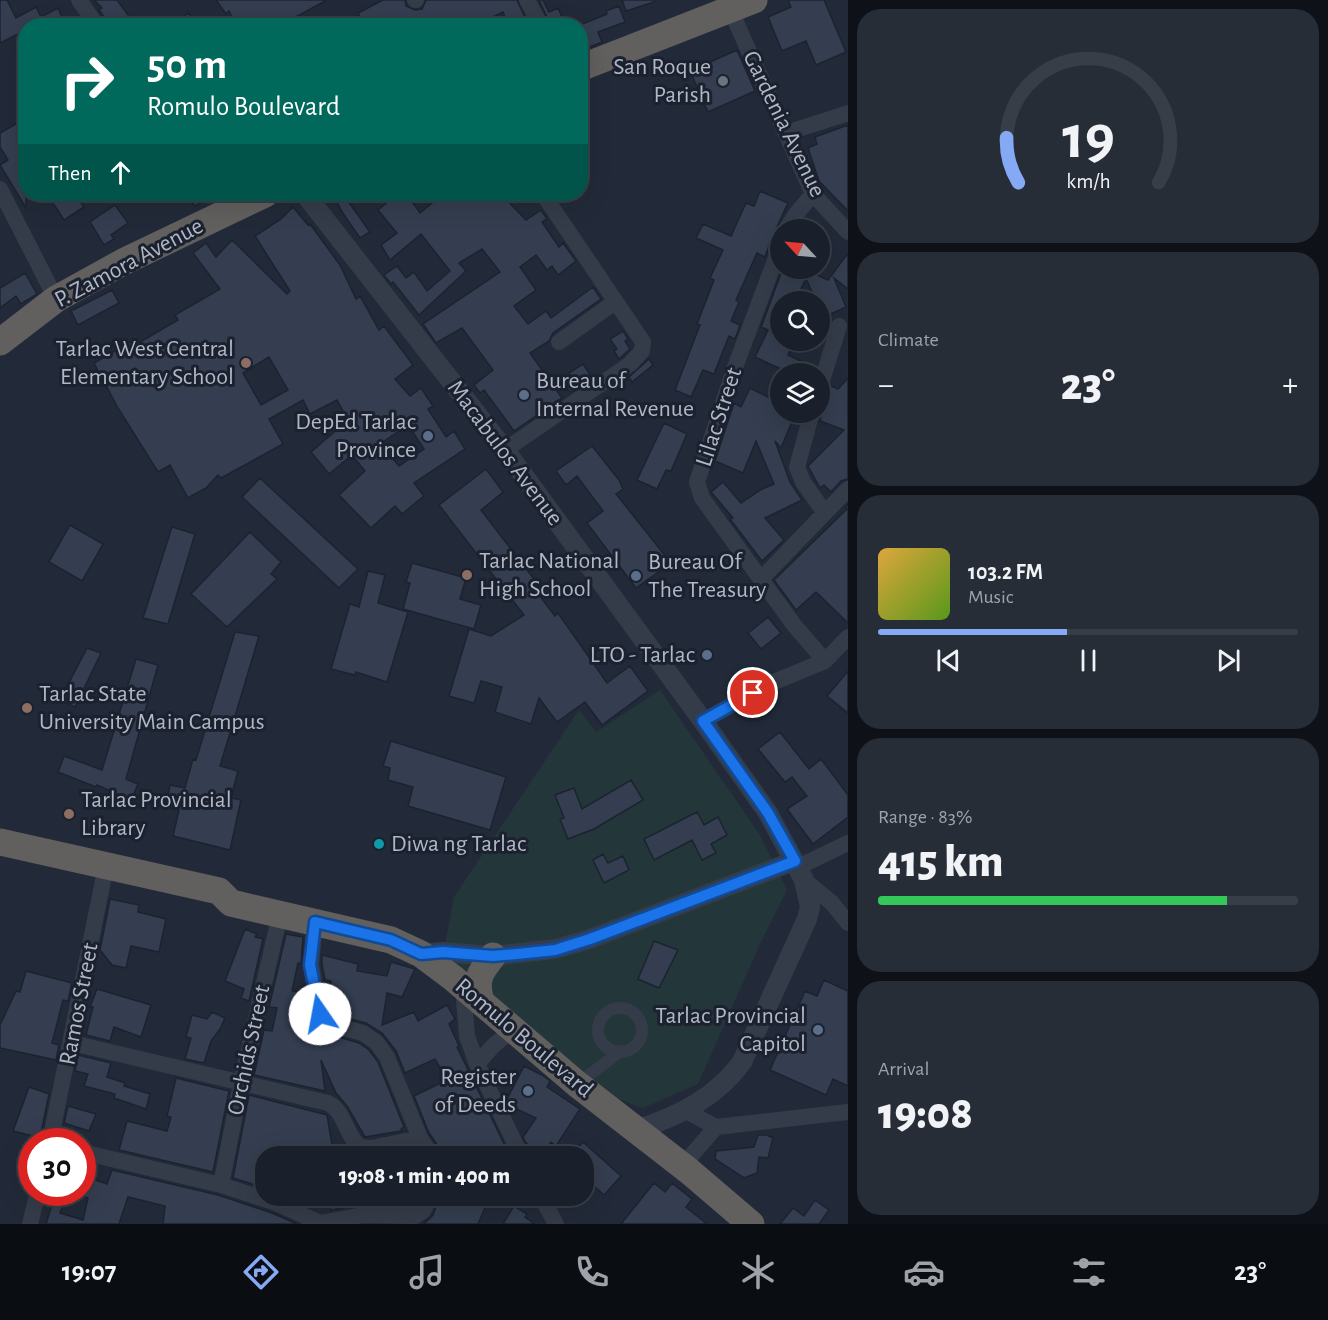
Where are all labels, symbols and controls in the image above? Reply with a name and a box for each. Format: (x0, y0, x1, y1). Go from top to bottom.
icon: right (48, 42, 126, 120)
text: 50 m (147, 44, 227, 86)
street label: Gardenia Avenue (738, 47, 830, 201)
place label: San Roque Parish (613, 55, 711, 107)
marker: San Roque Parish (716, 74, 730, 88)
text: Romulo Boulevard (147, 93, 340, 120)
text: 19 (1062, 107, 1114, 169)
icon: ahead (104, 156, 137, 189)
text: Then (48, 162, 92, 184)
text: km/h (1066, 171, 1110, 192)
street label: P. Zamora Avenue (51, 214, 207, 312)
north arrow (770, 219, 830, 279)
map controls (770, 219, 830, 423)
button: search (770, 291, 830, 351)
text: Climate (878, 330, 939, 350)
place label: Tarlac West Central Elementary School (55, 337, 234, 389)
marker: Tarlac West Central Elementary School (239, 356, 253, 370)
button: layers (770, 363, 830, 423)
text: 23° (1061, 363, 1115, 408)
street label: Lilac Street (692, 364, 746, 469)
place label: Bureau of Internal Revenue (536, 369, 694, 421)
text: − (878, 369, 894, 402)
text: + (1282, 369, 1298, 402)
street label: Macabulos Avenue (443, 376, 567, 530)
marker: Bureau of Internal Revenue (517, 388, 531, 402)
place label: DepEd Tarlac Province (295, 410, 416, 462)
marker: DepEd Tarlac Province (421, 429, 435, 443)
place label: Tarlac National High School (479, 549, 619, 601)
place label: Bureau Of The Treasury (648, 550, 766, 602)
text: 103.2 FM (968, 561, 1043, 583)
marker: Tarlac National High School (460, 568, 474, 582)
marker: Bureau Of The Treasury (629, 569, 643, 583)
text: Music (968, 587, 1014, 607)
place label: LTO - Tarlac (590, 643, 695, 667)
icon: previous (932, 644, 965, 677)
icon: pause (1072, 644, 1105, 677)
icon: next (1212, 644, 1245, 677)
marker: LTO - Tarlac (700, 648, 714, 662)
pin (727, 667, 778, 718)
icon: arrive (736, 676, 769, 709)
place label: Tarlac State University Main Campus (39, 682, 265, 734)
marker: Tarlac State University Main Campus (20, 701, 34, 715)
place label: Tarlac Provincial Library (81, 788, 232, 840)
marker: Tarlac Provincial Library (62, 807, 76, 821)
text: Range · 83% (878, 807, 972, 827)
place label: Diwa ng Tarlac (391, 832, 526, 856)
marker: Diwa ng Tarlac (372, 837, 386, 851)
text: 415 km (878, 840, 1003, 885)
street label: Ramos Street (55, 941, 103, 1067)
street label: Romulo Boulevard (451, 974, 597, 1102)
street label: Orchids Street (224, 982, 275, 1117)
position arrow (288, 982, 352, 1046)
place label: Tarlac Provincial Capitol (655, 1004, 806, 1056)
marker: Tarlac Provincial Capitol (811, 1023, 825, 1037)
text: Arrival (878, 1059, 929, 1079)
place label: Register of Deeds (435, 1065, 516, 1117)
marker: Register of Deeds (521, 1084, 535, 1098)
text: 19:08 (878, 1092, 973, 1137)
speed limit sign: 30 (18, 1128, 96, 1206)
text: 19:08 · 1 min · 400 m (339, 1165, 510, 1187)
icon: directions (240, 1251, 282, 1293)
icon: music (406, 1251, 448, 1293)
icon: phone (571, 1251, 613, 1293)
icon: climate (737, 1251, 779, 1293)
icon: car (903, 1251, 945, 1293)
icon: filters (1068, 1251, 1110, 1293)
text: 19:07 (62, 1258, 117, 1285)
text: 23° (1234, 1258, 1266, 1285)

